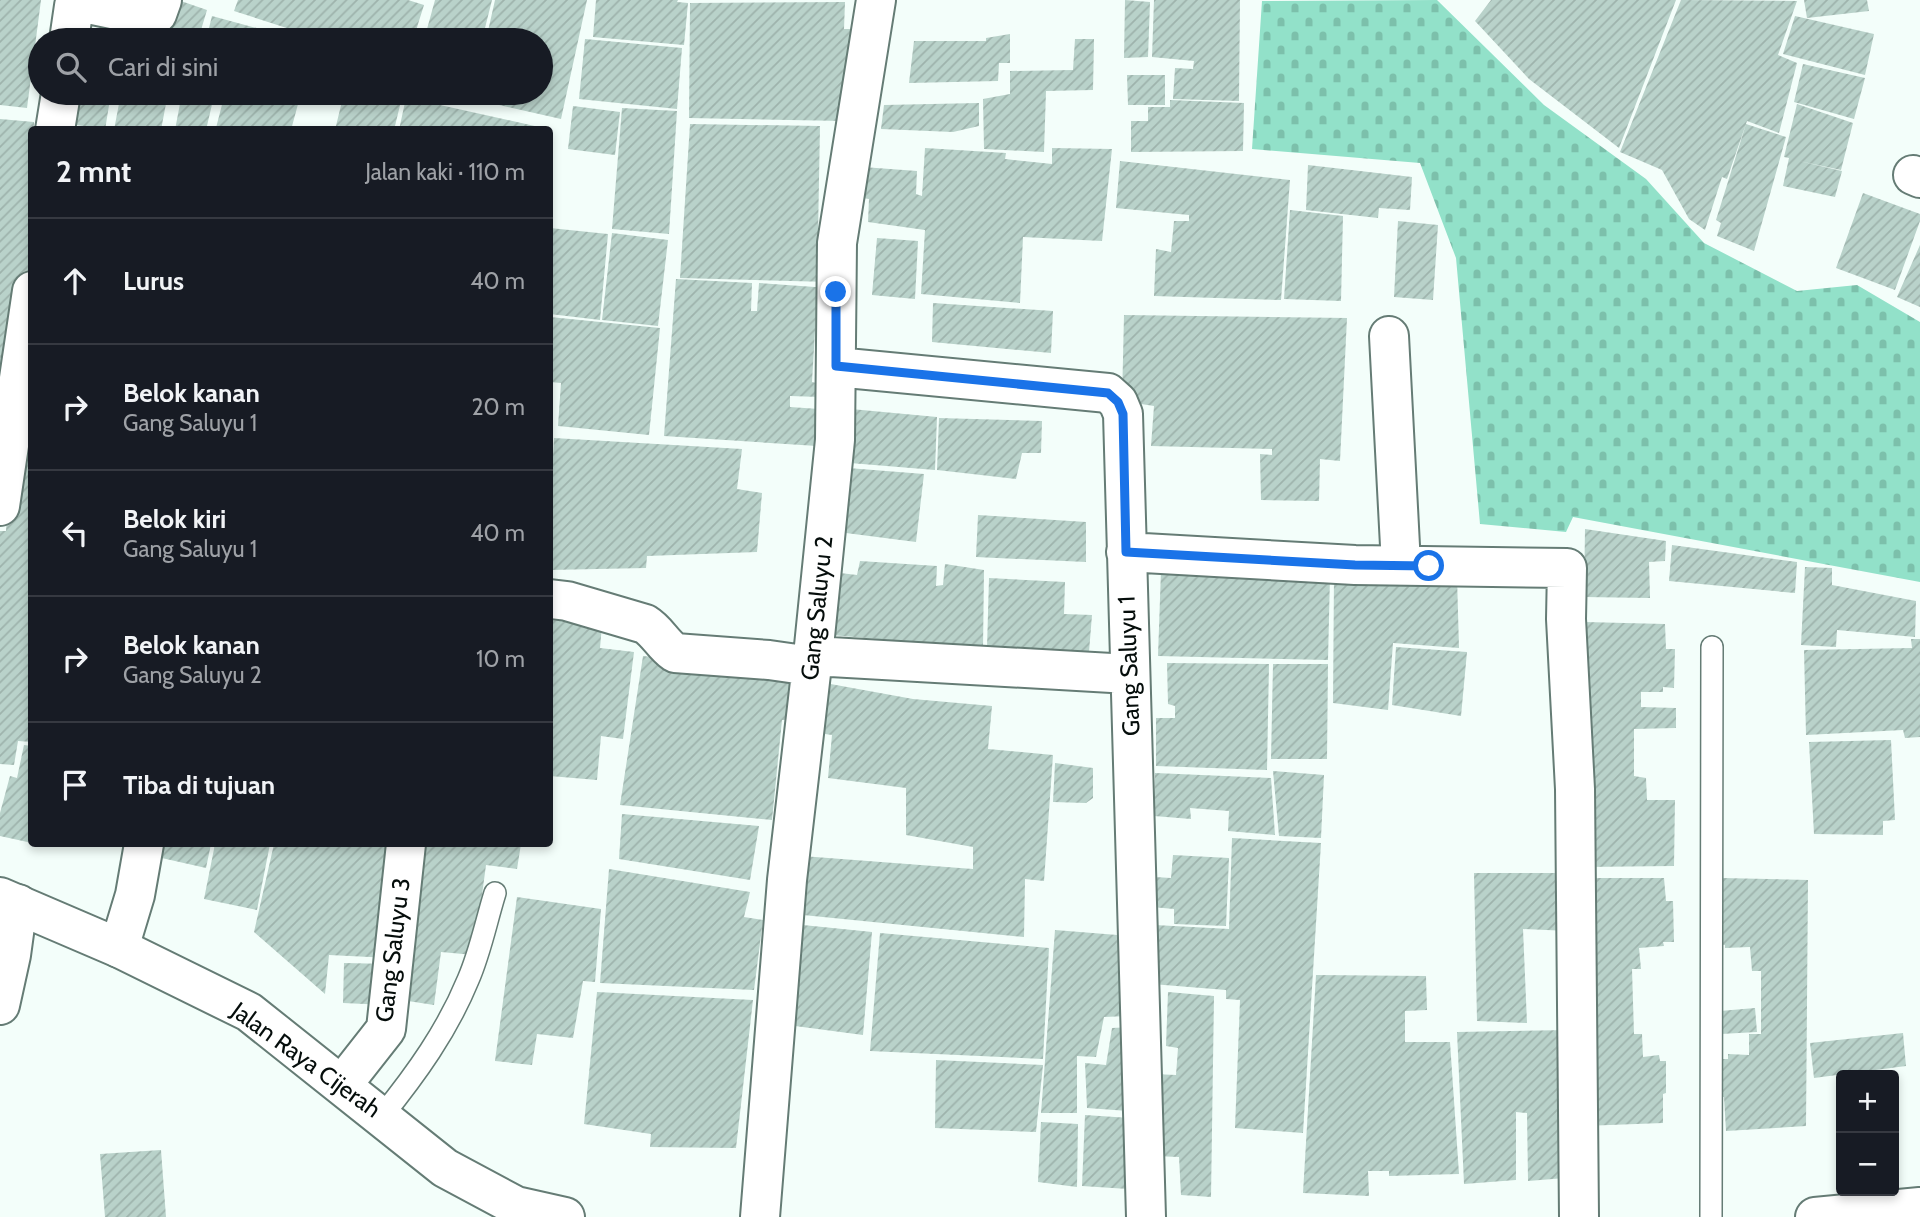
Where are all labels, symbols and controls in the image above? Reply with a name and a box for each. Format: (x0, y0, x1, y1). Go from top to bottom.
search box (28, 28, 553, 105)
icon: search (52, 48, 90, 86)
text: Cari di sini (108, 51, 218, 83)
text: 2 mnt (56, 153, 131, 190)
text: Jalan kaki · 110 m (365, 158, 525, 186)
icon: ahead (56, 262, 94, 300)
text: Lurus (123, 265, 184, 297)
text: 40 m (470, 267, 525, 295)
route end (820, 276, 851, 307)
text: Belok kanan (123, 377, 260, 409)
icon: right (56, 388, 94, 426)
text: 20 m (472, 393, 525, 421)
text: Gang Saluyu 1 (123, 409, 257, 437)
text: Belok kiri (123, 503, 226, 535)
icon: left (56, 514, 94, 552)
text: 40 m (470, 519, 525, 547)
street label: Gang Saluyu 2 (795, 534, 838, 682)
text: Gang Saluyu 1 (123, 535, 257, 563)
route start (1413, 550, 1444, 581)
street label: Gang Saluyu 1 (1112, 595, 1145, 737)
text: Belok kanan (123, 629, 260, 661)
icon: right (56, 640, 94, 678)
text: 10 m (476, 645, 525, 673)
text: Gang Saluyu 2 (123, 661, 262, 689)
icon: arrive (56, 766, 94, 804)
text: Tiba di tujuan (123, 769, 275, 801)
street label: Gang Saluyu 3 (369, 876, 416, 1024)
street label: Jalan Raya Cijerah (225, 995, 387, 1124)
map controls (1836, 1070, 1899, 1196)
button: + (1836, 1070, 1899, 1133)
button: − (1836, 1133, 1899, 1196)

